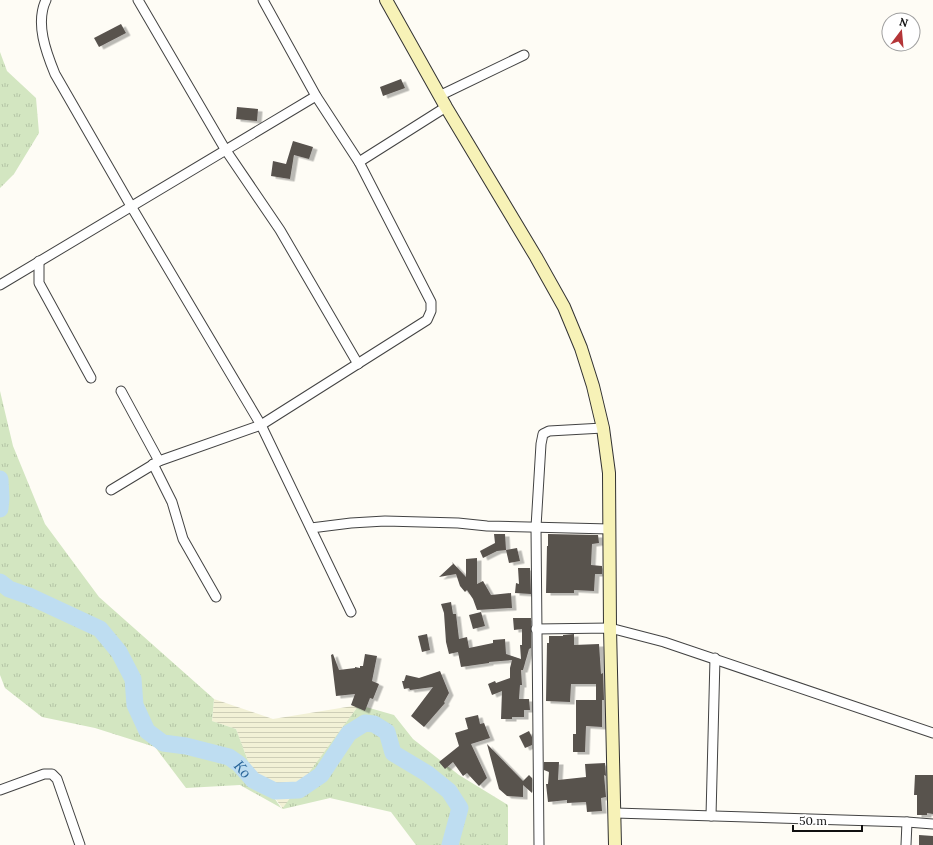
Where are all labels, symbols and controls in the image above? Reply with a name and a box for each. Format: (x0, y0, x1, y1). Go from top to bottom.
north arrow (881, 12, 921, 52)
text: N (898, 14, 910, 30)
water label: Ko (230, 756, 256, 782)
scale bar (793, 807, 862, 833)
text: 50 m (799, 813, 827, 828)

